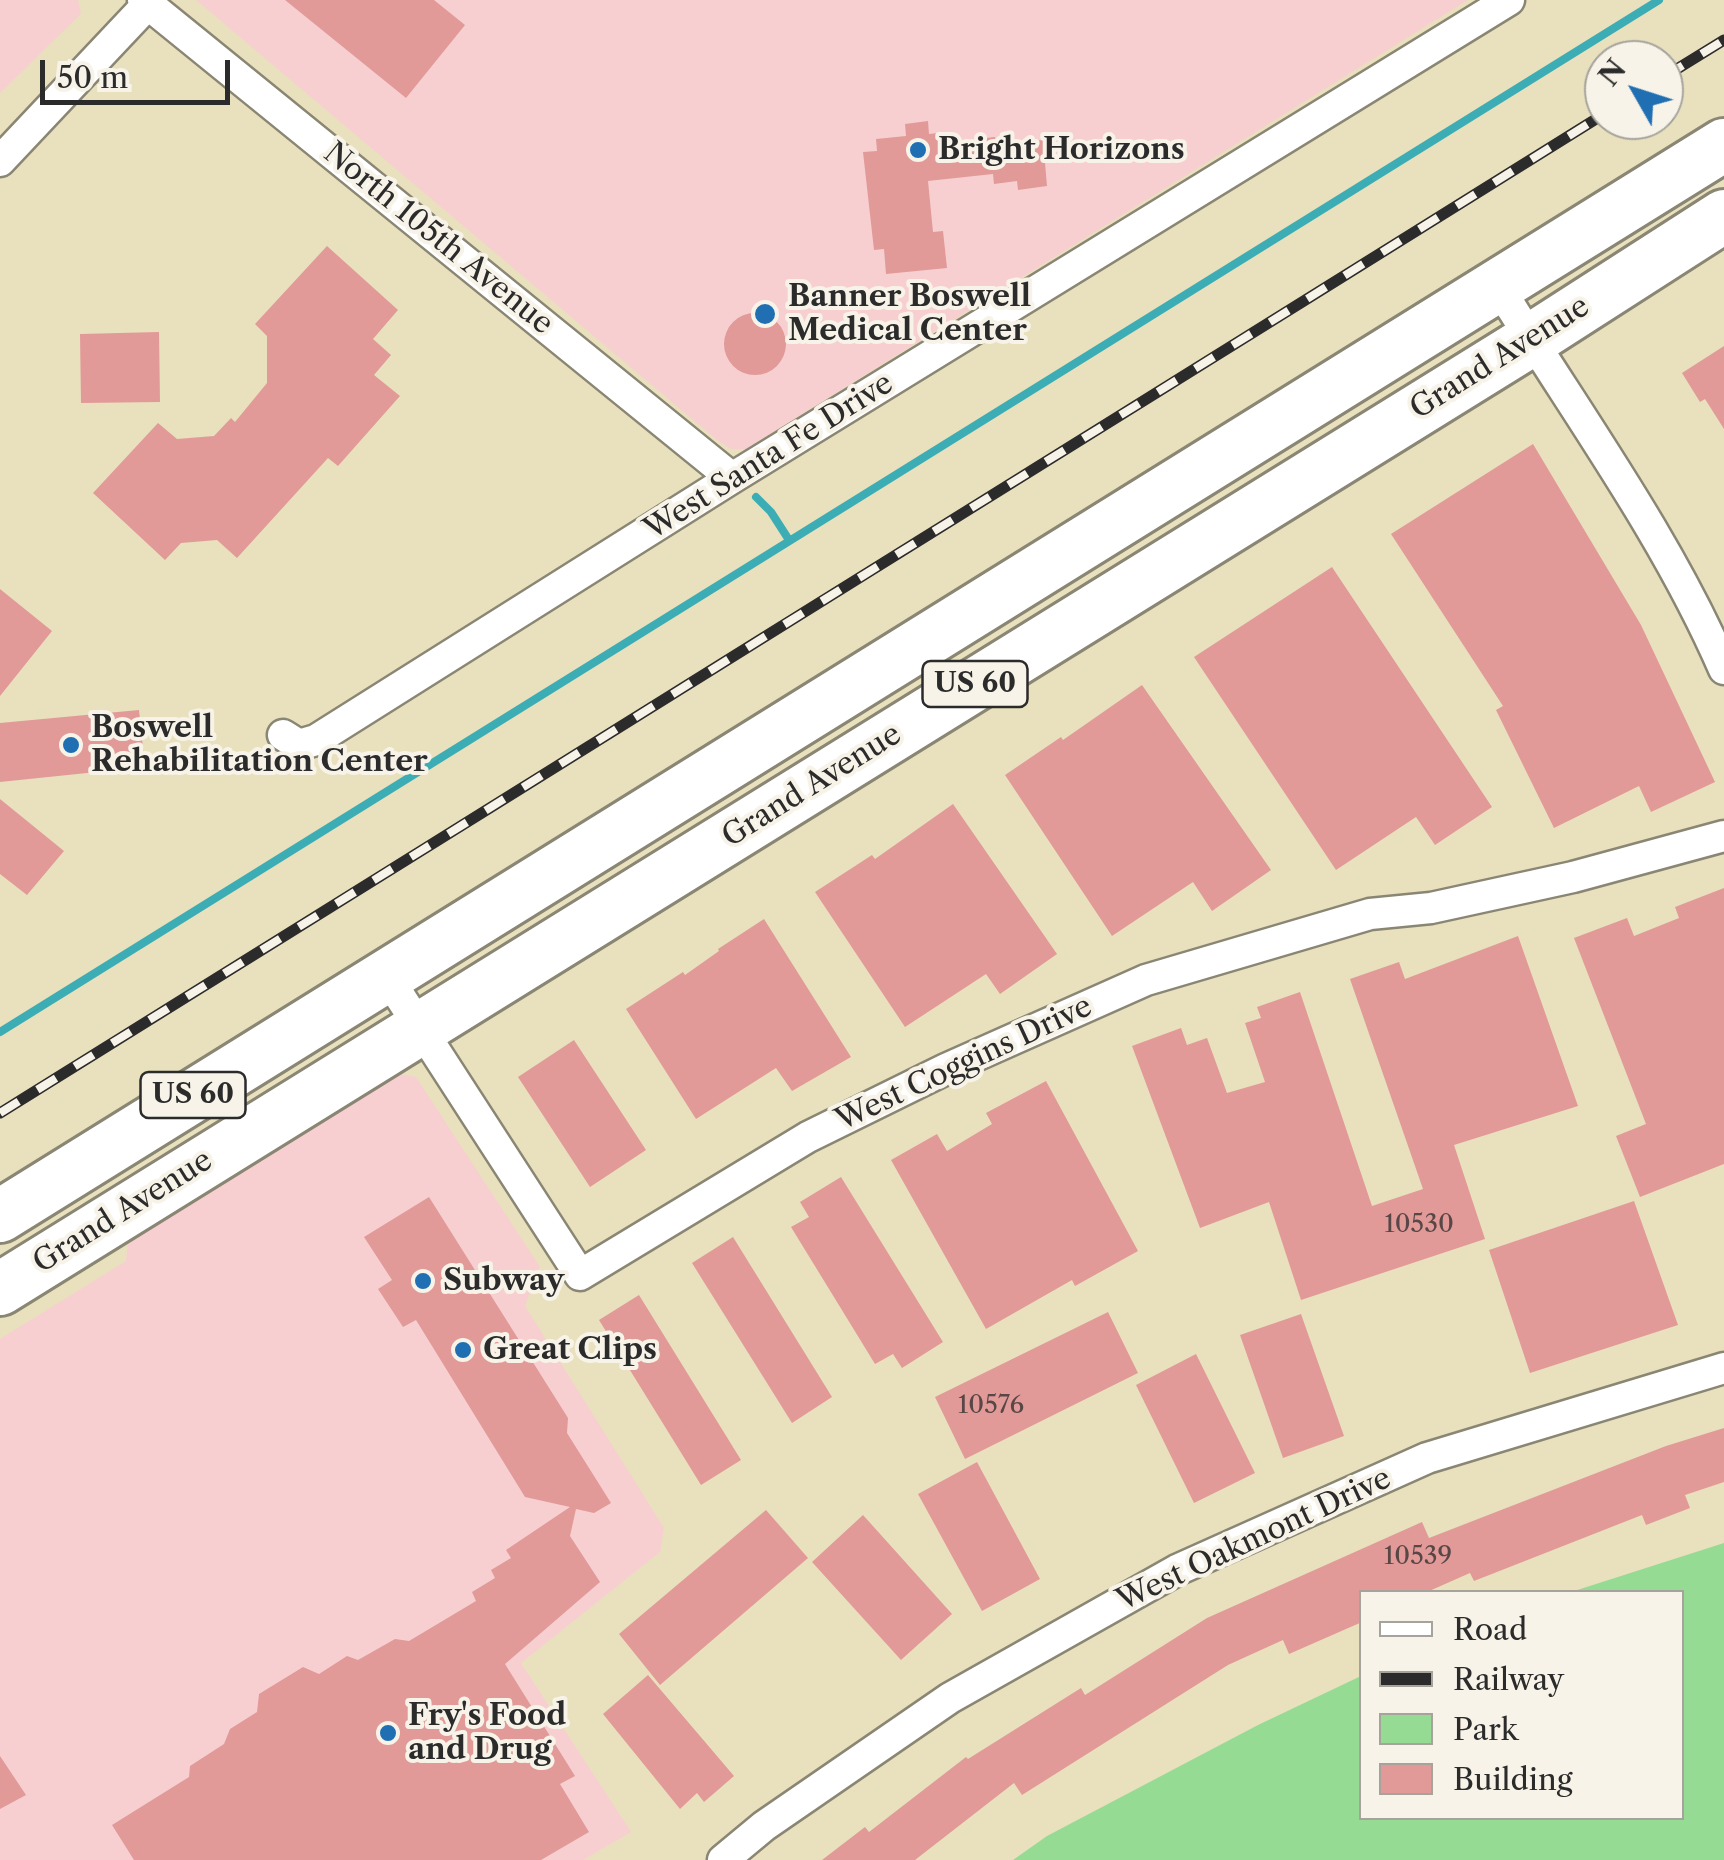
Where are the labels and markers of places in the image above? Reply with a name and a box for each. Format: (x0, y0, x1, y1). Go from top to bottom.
place label: Bright Horizons (938, 132, 1185, 168)
marker: Bright Horizons (907, 139, 929, 161)
place label: Banner Boswell Medical Center (788, 279, 1031, 350)
marker: Banner Boswell Medical Center (752, 301, 778, 327)
place label: Boswell Rehabilitation Center (91, 710, 428, 780)
marker: Boswell Rehabilitation Center (60, 734, 82, 756)
place label: Subway (443, 1263, 564, 1299)
marker: Subway (412, 1270, 434, 1292)
place label: Great Clips (483, 1332, 657, 1368)
marker: Great Clips (452, 1339, 474, 1361)
place label: Fry's Food and Drug (408, 1698, 566, 1768)
marker: Fry's Food and Drug (377, 1722, 399, 1744)

